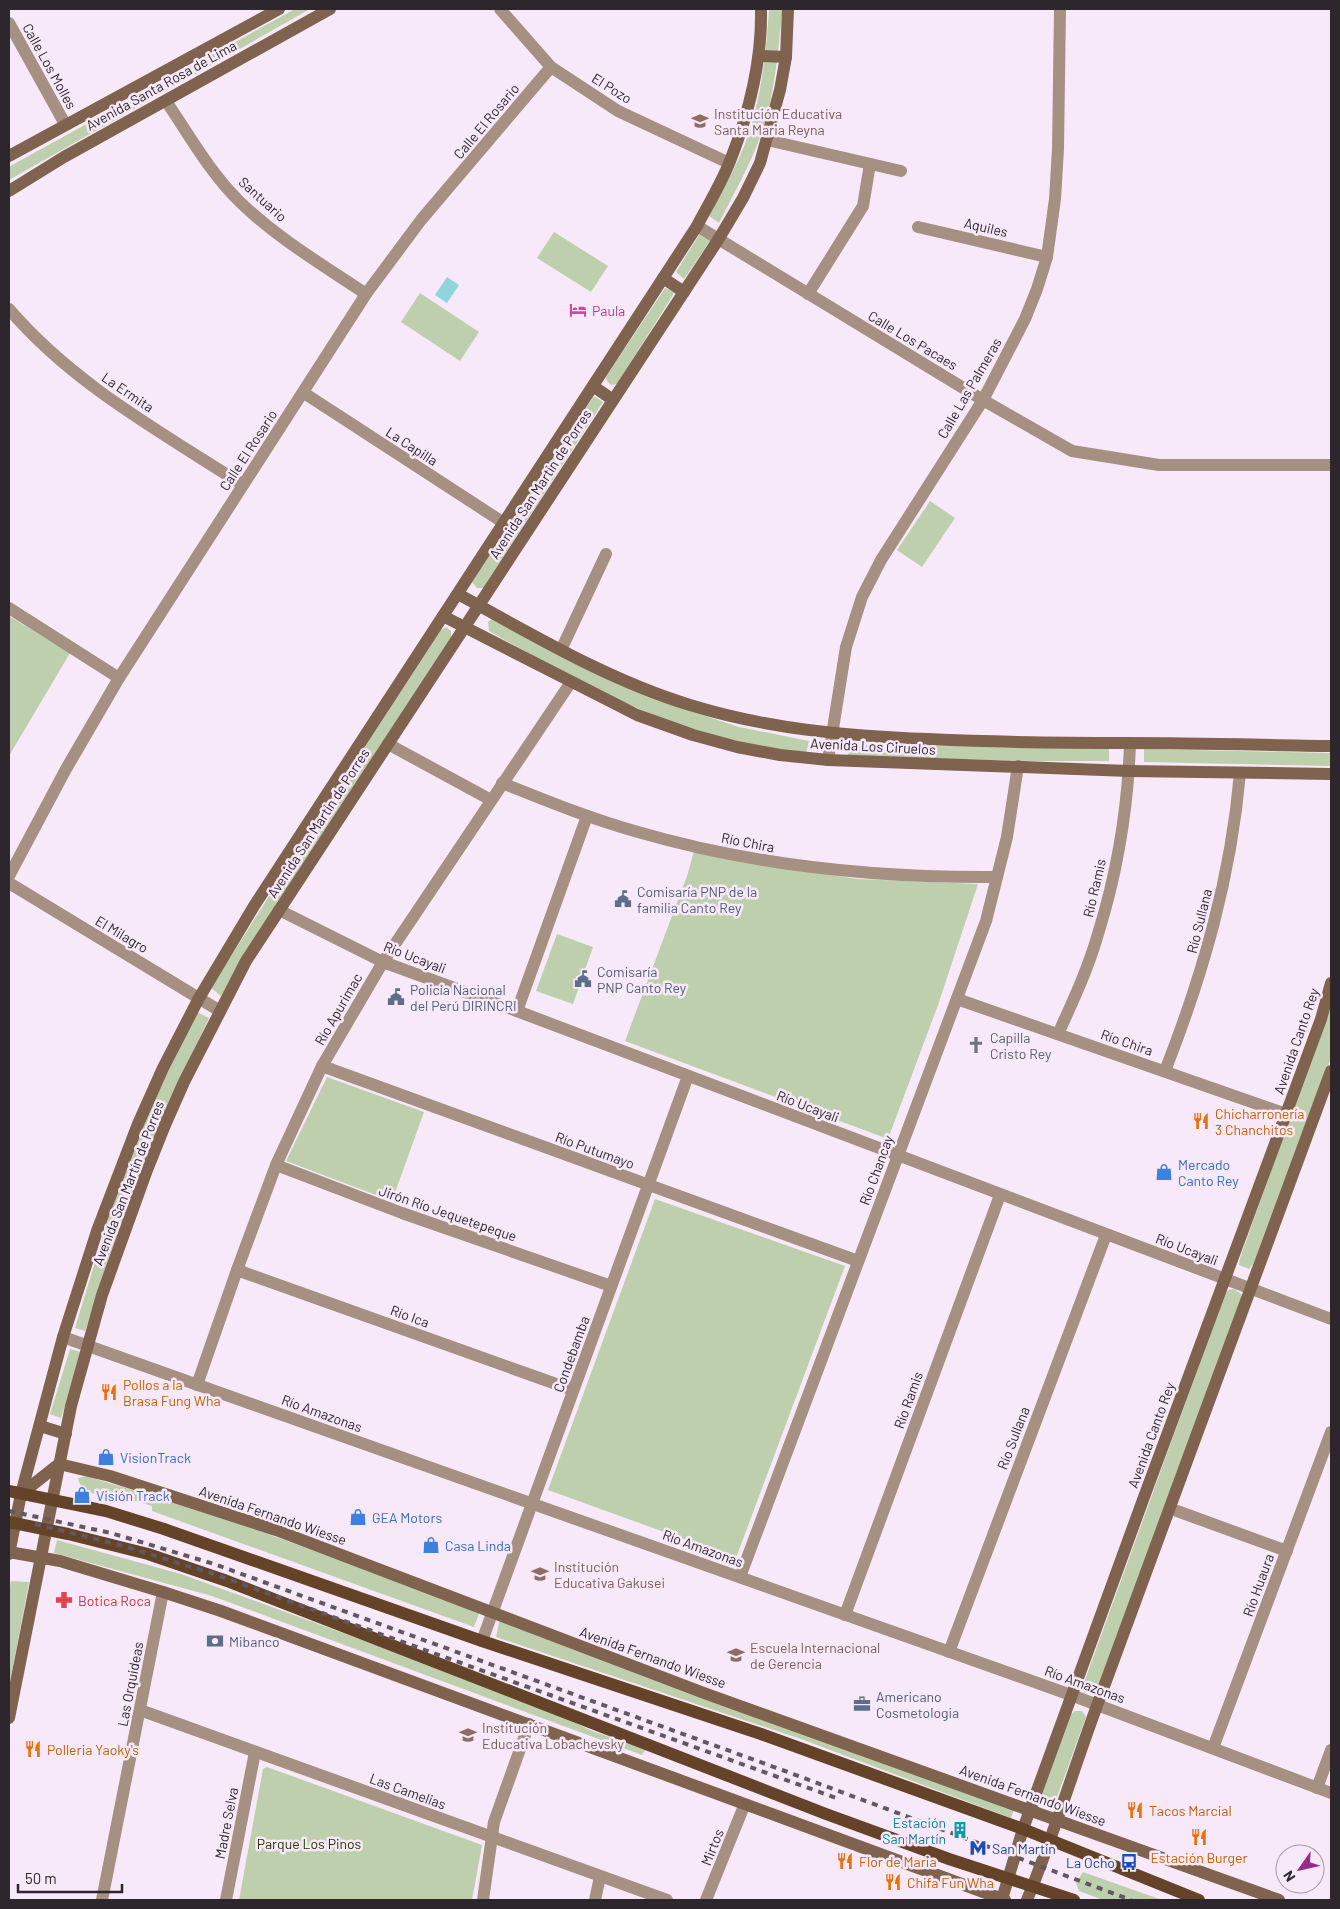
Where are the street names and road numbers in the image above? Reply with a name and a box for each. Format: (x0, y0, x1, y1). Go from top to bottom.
street label: Calle Los Molles (19, 20, 81, 112)
street label: Avenida Santa Rosa de Lima (83, 36, 239, 134)
street label: El Pozo (589, 69, 635, 107)
street label: Calle El Rosario (450, 80, 522, 162)
street label: Santuario (235, 173, 291, 225)
street label: Aquiles (963, 214, 1010, 240)
street label: Calle Los Pacaes (865, 307, 961, 374)
street label: Calle Las Palmeras (933, 334, 1005, 441)
street label: La Ermita (99, 368, 157, 416)
street label: Calle El Rosario (216, 406, 280, 494)
street label: Avenida San Martín de Porres (485, 406, 595, 562)
street label: La Capilla (383, 423, 441, 469)
street label: Avenida Los Ciruelos (810, 734, 936, 758)
street label: Avenida San Martín de Porres (263, 745, 373, 901)
street label: Río Chira (720, 829, 776, 855)
street label: Río Ramis (1079, 857, 1109, 919)
street label: Río Sullana (1183, 887, 1215, 955)
street label: El Milagro (93, 912, 151, 956)
street label: Río Ucayali (381, 937, 449, 977)
street label: Río Apurimac (311, 970, 365, 1048)
street label: Avenida Canto Rey (1270, 985, 1322, 1096)
street label: Río Chira (1099, 1025, 1155, 1059)
street label: Río Ucayali (774, 1086, 842, 1126)
street label: Avenida San Martín de Porres (89, 1098, 167, 1268)
street label: Río Putumayo (553, 1128, 637, 1172)
street label: Río Chancay (855, 1132, 897, 1207)
street label: Jirón Río Jequetepeque (377, 1181, 519, 1245)
street label: Río Ucayali (1153, 1229, 1221, 1269)
street label: Río Ica (388, 1301, 432, 1331)
street label: Condebamba (549, 1314, 593, 1394)
street label: Río Ramis (890, 1369, 926, 1431)
street label: Avenida Canto Rey (1124, 1379, 1178, 1490)
street label: Río Amazonas (279, 1391, 365, 1436)
street label: Río Sullana (993, 1404, 1033, 1472)
street label: Avenida Fernando Wiesse (197, 1482, 349, 1548)
street label: Río Amazonas (660, 1526, 746, 1571)
street label: Río Huaura (1239, 1551, 1277, 1619)
street label: Avenida Fernando Wiesse (577, 1623, 729, 1691)
street label: Las Orquideas (113, 1640, 147, 1728)
street label: Río Amazonas (1042, 1662, 1128, 1707)
street label: Avenida Fernando Wiesse (957, 1761, 1109, 1829)
street label: Las Camelias (368, 1769, 449, 1813)
street label: Madre Selva (211, 1786, 241, 1860)
street label: Mirtos (697, 1826, 727, 1868)

